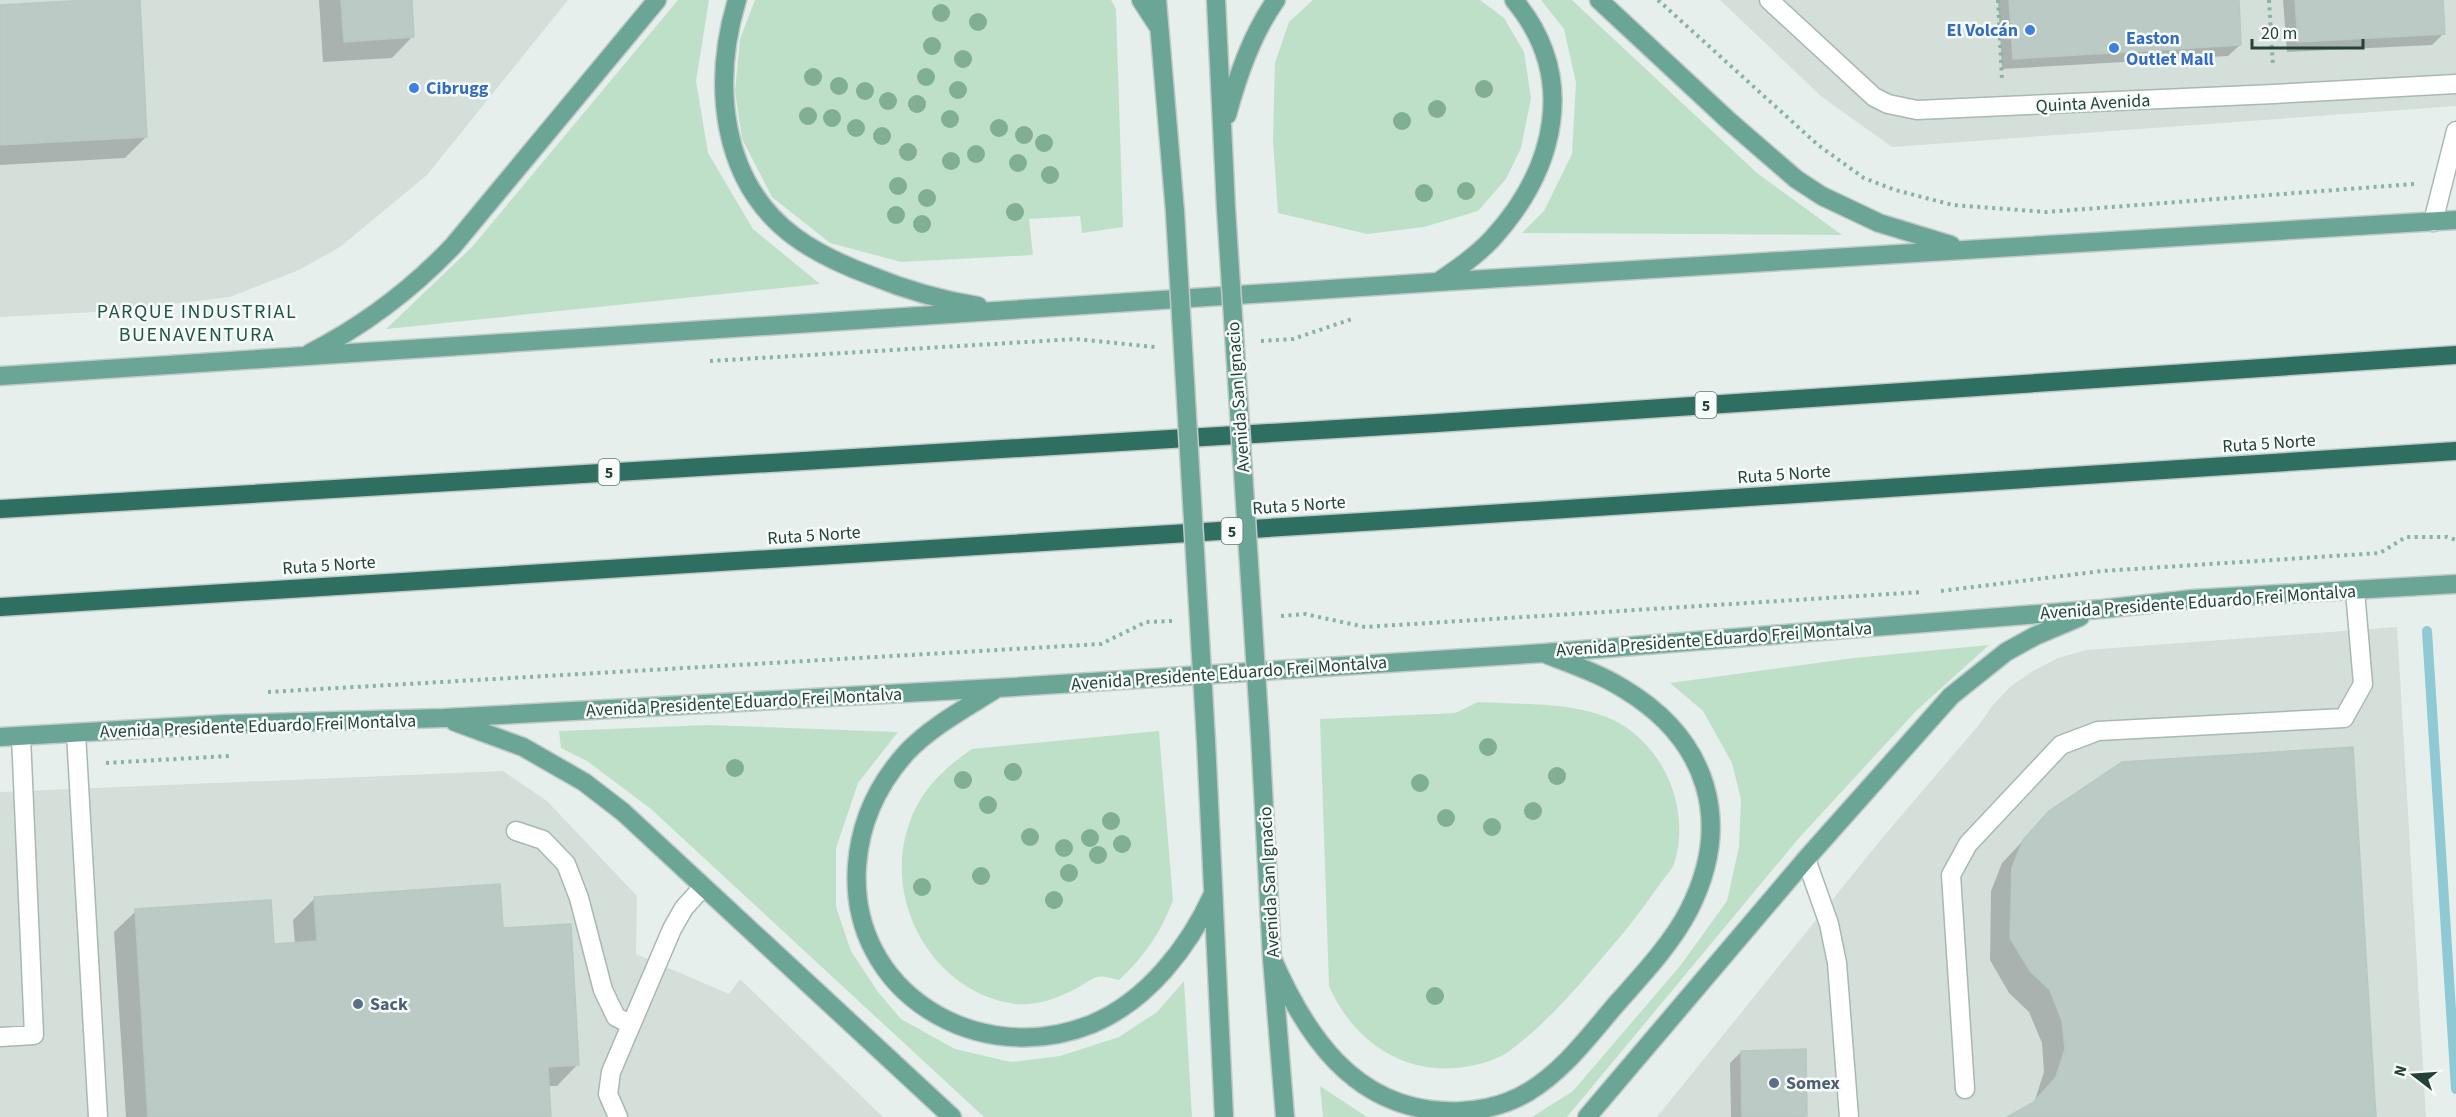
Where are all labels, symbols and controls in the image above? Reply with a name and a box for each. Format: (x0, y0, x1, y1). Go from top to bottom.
scale bar (2252, 12, 2363, 50)
place label: El Volcán (1947, 18, 2018, 43)
text: 20 m (2261, 21, 2297, 46)
marker: El Volcán (2023, 23, 2037, 37)
place label: Easton Outlet Mall (2126, 26, 2214, 72)
marker: Easton Outlet Mall (2107, 41, 2121, 55)
place label: Cibrugg (426, 76, 489, 101)
marker: Cibrugg (407, 81, 421, 95)
street label: Quinta Avenida (2035, 88, 2151, 119)
district label: PARQUE INDUSTRIAL BUENAVENTURA (97, 298, 297, 349)
street label: Avenida San Ignacio (1221, 321, 1256, 473)
road number: 5 (1696, 392, 1716, 418)
street label: Ruta 5 Norte (2222, 428, 2317, 459)
road number: 5 (598, 459, 620, 485)
street label: Ruta 5 Norte (1737, 459, 1832, 490)
street label: Ruta 5 Norte (1252, 490, 1347, 521)
road number: 5 (1222, 518, 1242, 544)
street label: Ruta 5 Norte (767, 520, 862, 551)
street label: Ruta 5 Norte (282, 550, 377, 581)
street label: Avenida Presidente Eduardo Frei Montalva (2039, 579, 2357, 626)
street label: Avenida Presidente Eduardo Frei Montalva (1555, 616, 1873, 663)
street label: Avenida Presidente Eduardo Frei Montalva (1070, 650, 1388, 697)
street label: Avenida Presidente Eduardo Frei Montalva (585, 682, 903, 723)
street label: Avenida Presidente Eduardo Frei Montalva (99, 708, 417, 745)
street label: Avenida San Ignacio (1253, 806, 1286, 958)
place label: Sack (370, 992, 408, 1017)
marker: Sack (351, 997, 365, 1011)
north arrow (2384, 1045, 2444, 1105)
text: N (2389, 1063, 2413, 1079)
place label: Somex (1786, 1071, 1840, 1096)
marker: Somex (1767, 1076, 1781, 1090)

